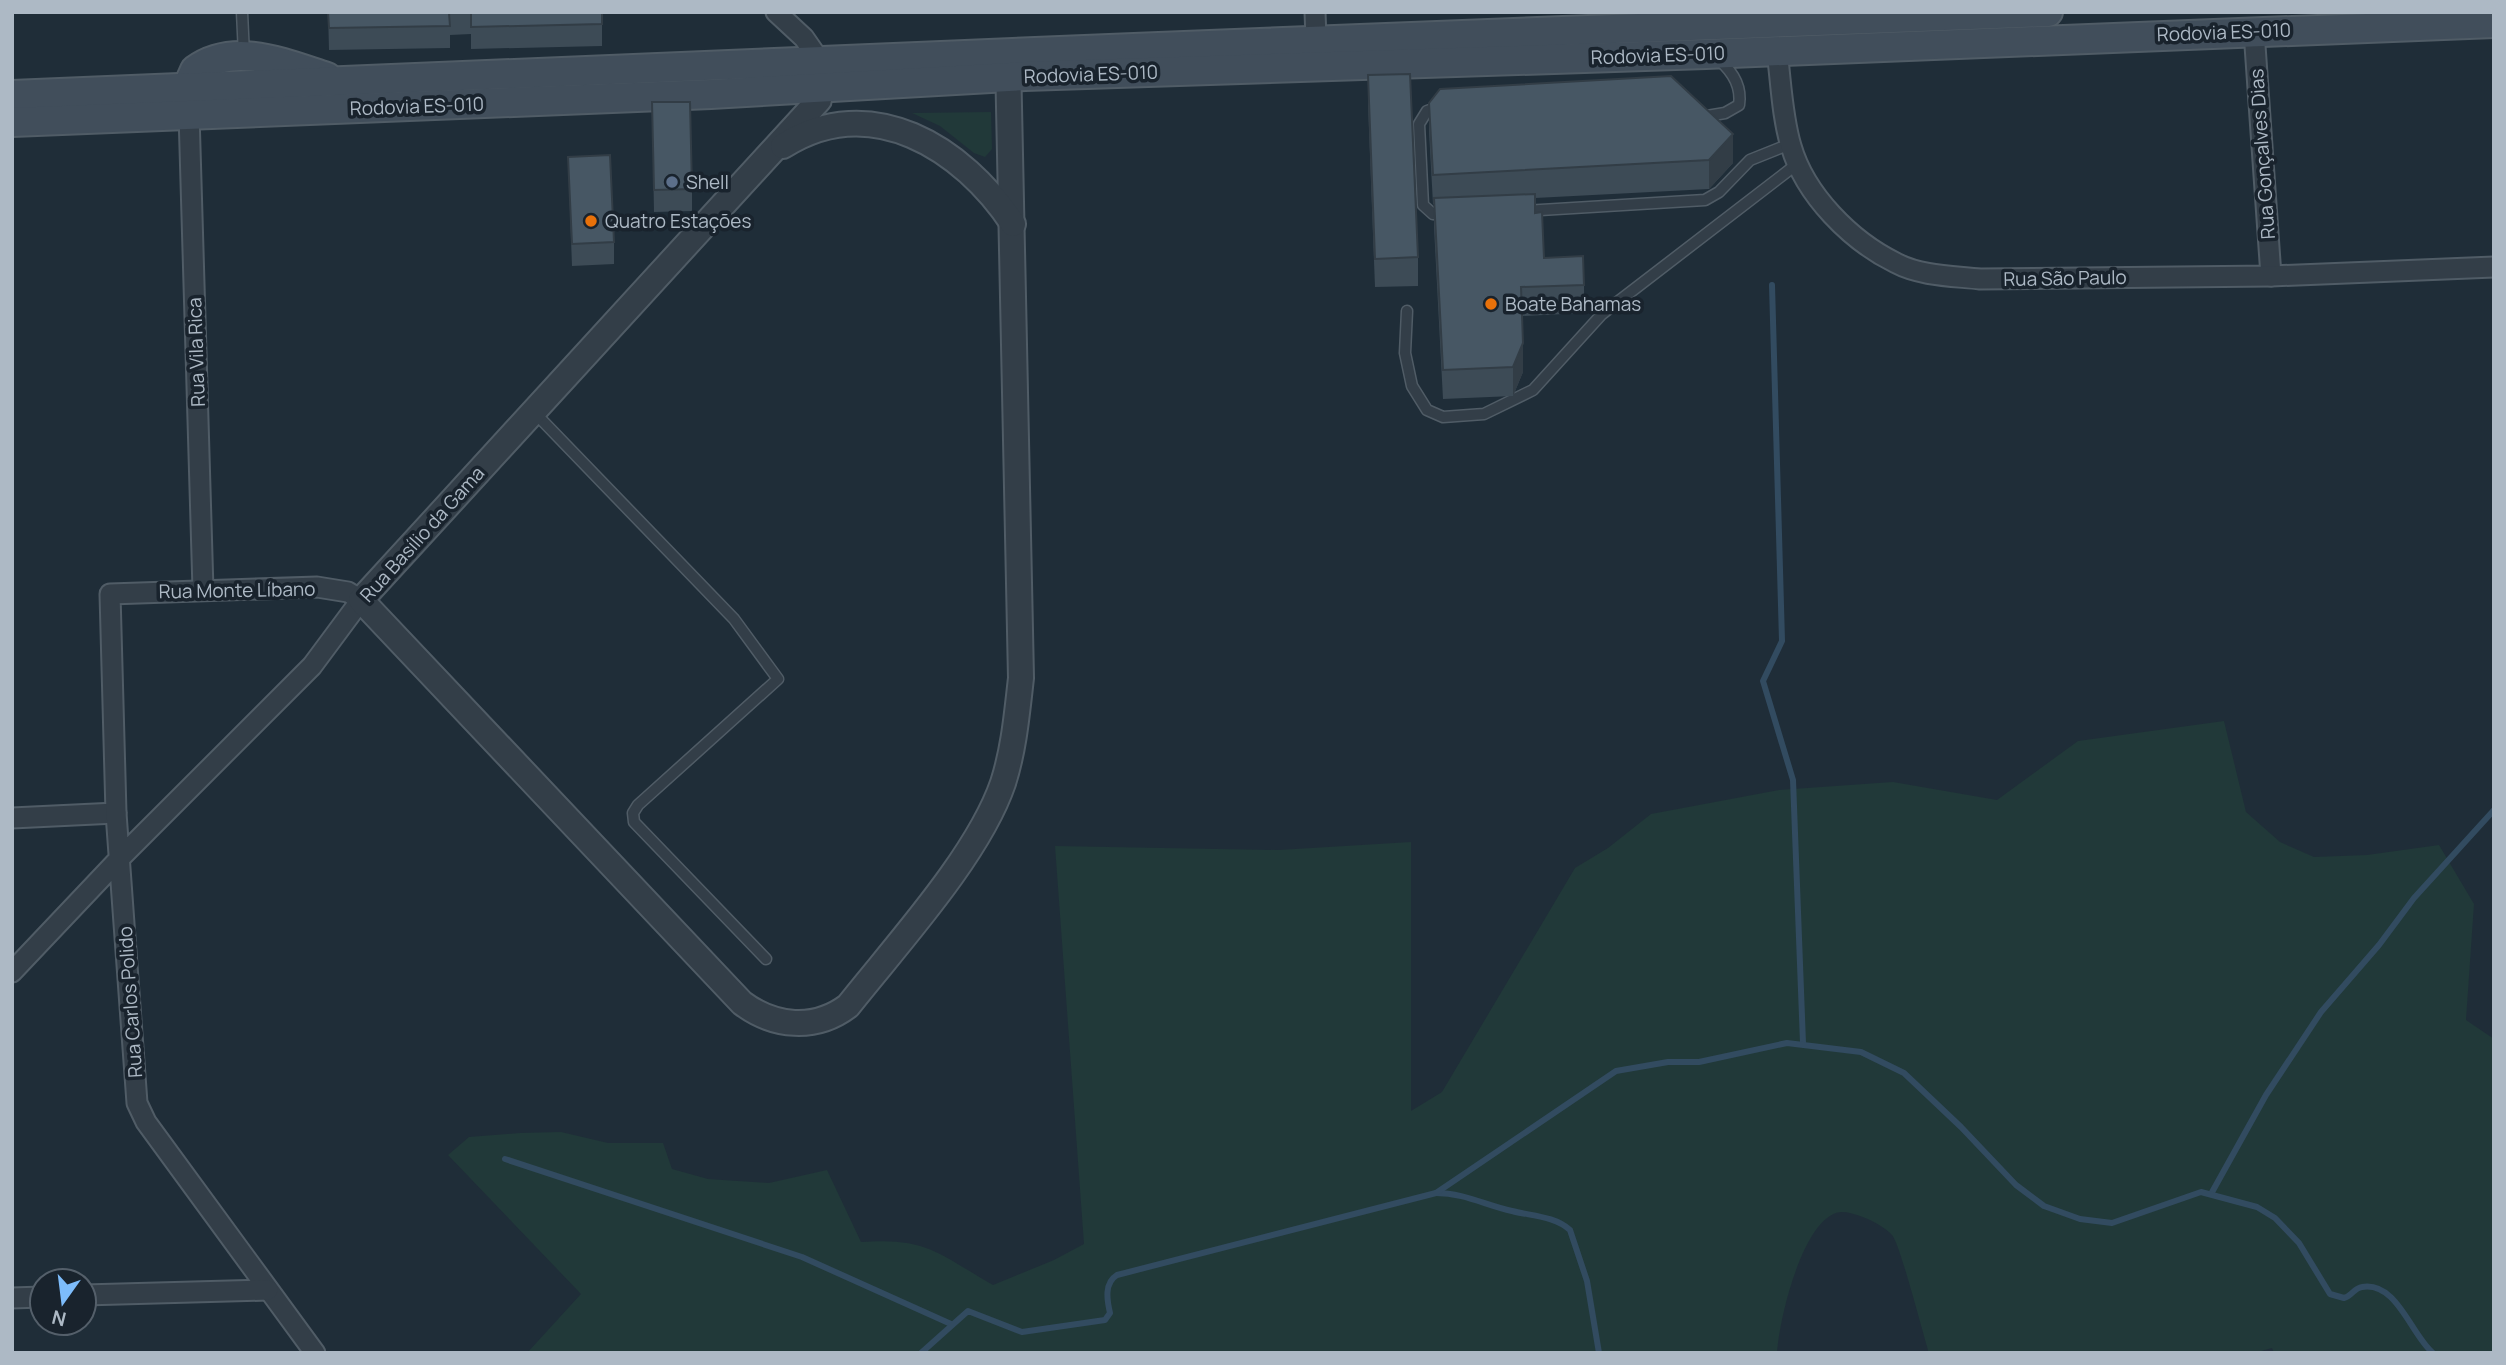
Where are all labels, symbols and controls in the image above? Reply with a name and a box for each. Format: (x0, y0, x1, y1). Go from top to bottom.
street label: Rodovia ES-010 (2156, 17, 2292, 47)
street label: Rodovia ES-010 (1590, 40, 1726, 70)
street label: Rodovia ES-010 (1023, 59, 1159, 89)
street label: Rua Gonçalves Dias (2243, 68, 2281, 240)
street label: Rodovia ES-010 (349, 91, 485, 121)
place label: Shell (686, 169, 729, 195)
marker: Shell (664, 174, 680, 190)
place label: Quatro Estações (605, 208, 751, 234)
marker: Quatro Estações (583, 213, 599, 229)
street label: Rua São Paulo (2003, 264, 2127, 292)
place label: Boate Bahamas (1505, 291, 1641, 317)
marker: Boate Bahamas (1483, 296, 1499, 312)
street label: Rua Vila Rica (181, 297, 211, 407)
street label: Rua Basílio da Gama (354, 461, 490, 607)
street label: Rua Monte Líbano (158, 576, 316, 604)
street label: Rua Carlos Polido (112, 925, 148, 1079)
north arrow (28, 1267, 98, 1337)
text: N (49, 1304, 69, 1333)

